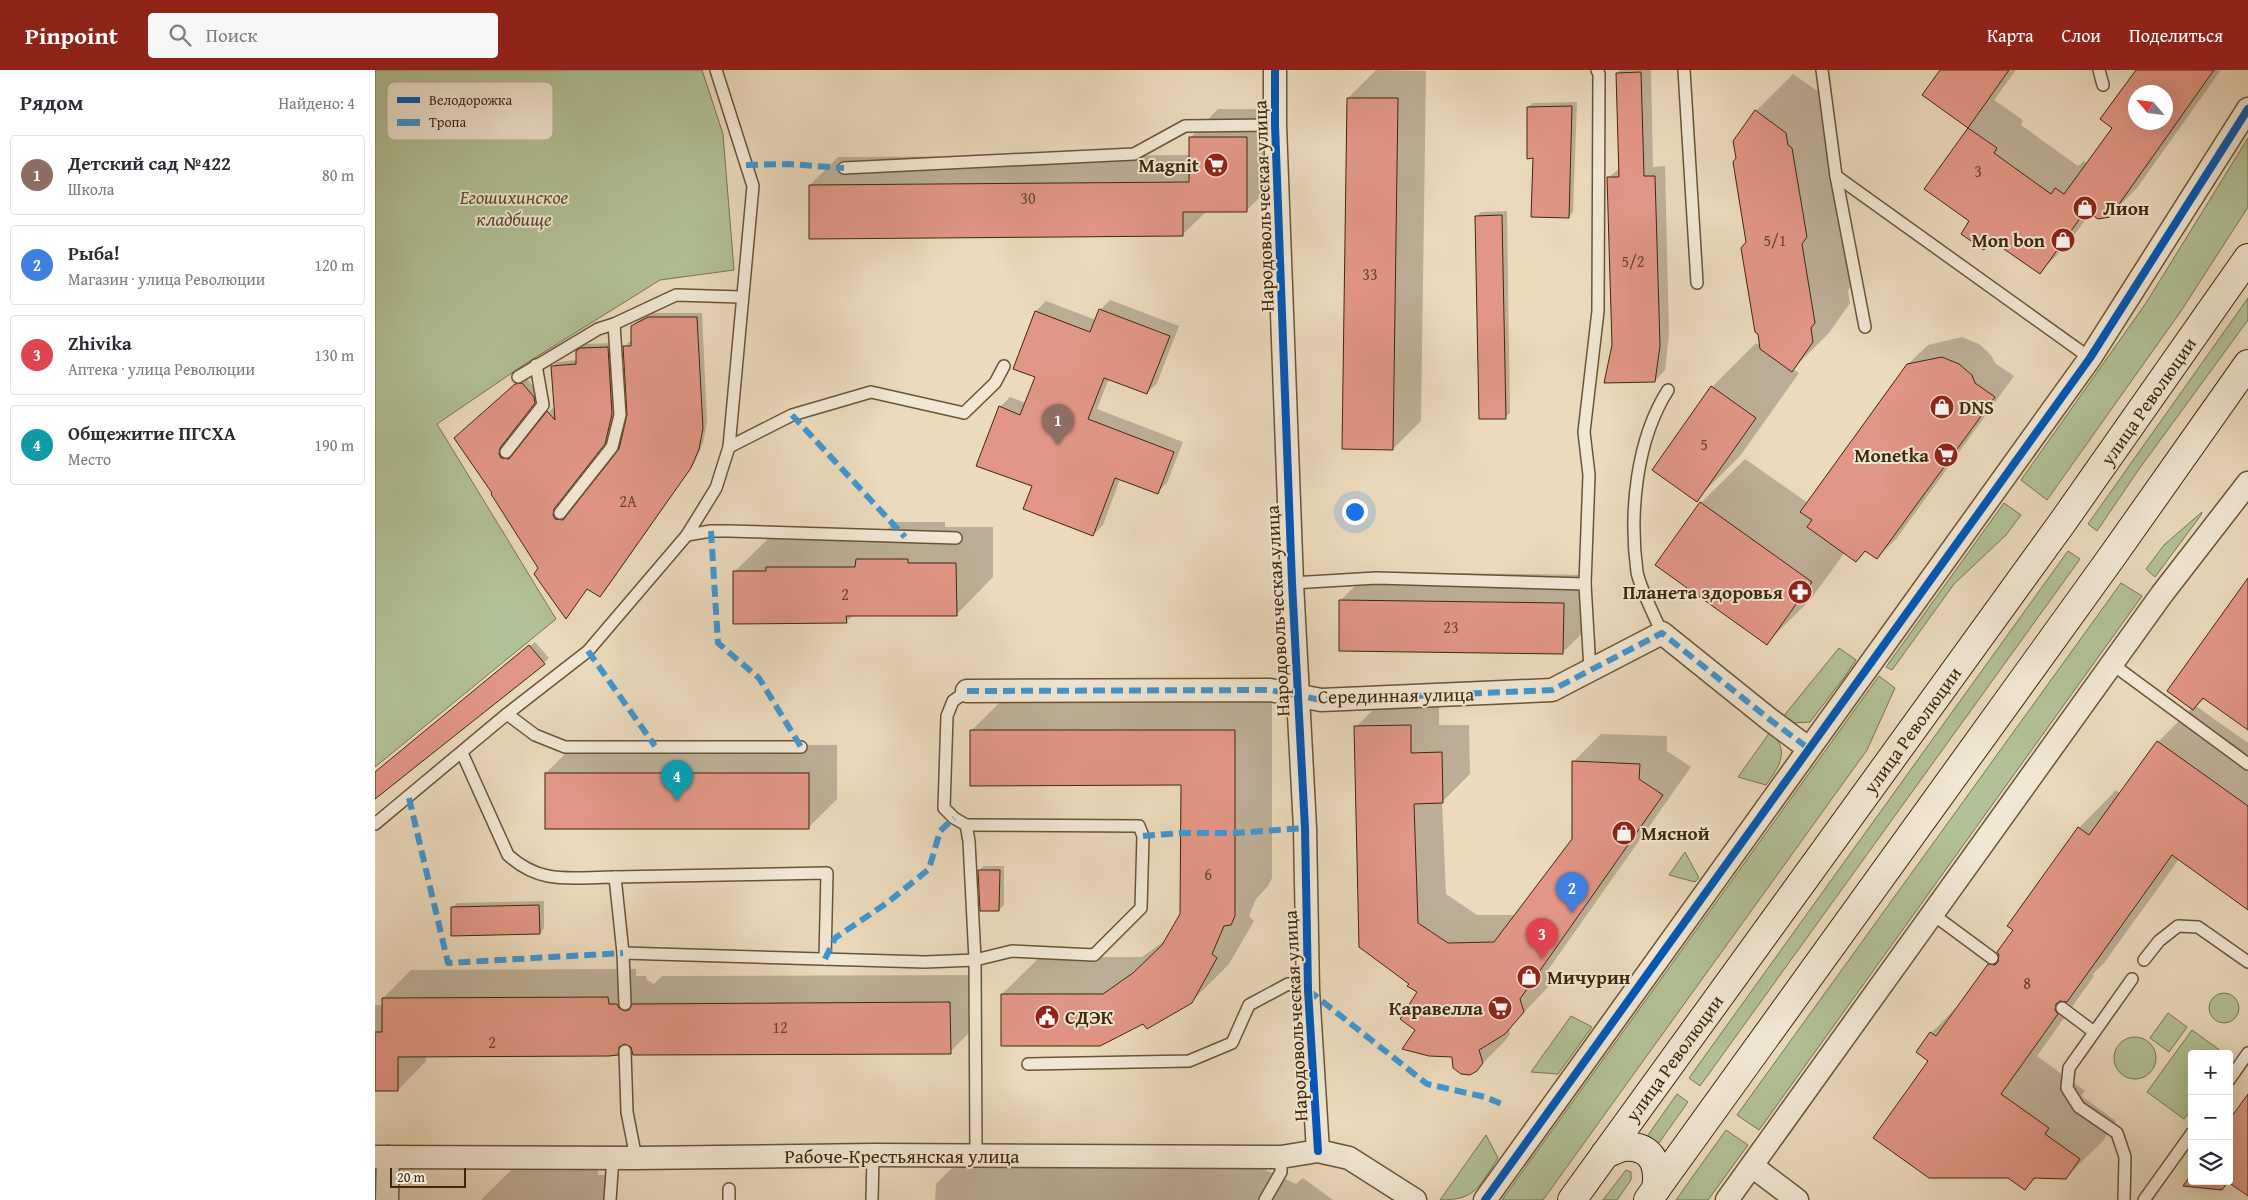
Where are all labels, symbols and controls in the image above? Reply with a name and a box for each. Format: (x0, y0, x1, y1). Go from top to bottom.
search box (148, 13, 498, 58)
text: Pinpoint (25, 18, 118, 53)
icon: search (166, 21, 194, 49)
text: Поиск (206, 21, 257, 49)
text: Карта (1987, 22, 2034, 49)
text: Слои (2062, 22, 2101, 49)
text: Поделиться (2129, 22, 2223, 49)
legend (387, 82, 553, 140)
north arrow (2128, 85, 2173, 130)
text: Рядом (20, 87, 83, 118)
text: Велодорожка (429, 90, 512, 110)
text: Найдено: 4 (278, 91, 355, 115)
street label: Народовольческая улица (1245, 100, 1281, 312)
text: Тропа (429, 112, 466, 132)
text: Детский сад №422 (68, 149, 231, 177)
place label: Magnit (1139, 151, 1200, 179)
supermarket icon: Magnit (1203, 152, 1229, 178)
house number: 3 (1974, 159, 1982, 183)
text: 1 (33, 163, 41, 187)
text: 80 m (322, 163, 354, 187)
text: Школа (68, 177, 114, 201)
park label: Егошихинское кладбище (459, 183, 569, 233)
house number: 30 (1020, 186, 1036, 210)
place label: Лион (2103, 194, 2150, 222)
shop icon: Лион (2072, 195, 2098, 221)
place label: Mon bon (1971, 226, 2046, 254)
shop icon: Mon bon (2050, 227, 2076, 253)
house number: 5/1 (1764, 228, 1786, 252)
text: Рыба! (68, 239, 120, 267)
house number: 5/2 (1622, 249, 1644, 273)
text: 2 (33, 253, 41, 277)
text: 120 m (314, 253, 354, 277)
house number: 33 (1362, 262, 1378, 286)
text: Магазин · улица Революции (68, 267, 265, 291)
text: Zhivika (68, 329, 132, 357)
street label: улица Революции (2093, 331, 2203, 472)
text: 3 (33, 343, 41, 367)
text: 130 m (314, 343, 354, 367)
text: Аптека · улица Революции (68, 357, 255, 381)
place label: DNS (1959, 393, 1994, 421)
shop icon: DNS (1929, 394, 1955, 420)
pin: 1 (1042, 404, 1074, 445)
text: Общежитие ПГСХА (68, 419, 236, 447)
house number: 5 (1700, 432, 1708, 456)
text: 4 (33, 433, 41, 457)
text: 190 m (314, 433, 354, 457)
place label: Monetka (1854, 441, 1929, 469)
supermarket icon: Monetka (1933, 442, 1959, 468)
text: Место (68, 447, 111, 471)
house number: 2А (619, 489, 637, 513)
your location (1342, 499, 1368, 525)
street label: Народовольческая улица (1257, 505, 1297, 717)
place label: Планета здоровья (1623, 578, 1783, 606)
pharmacy icon: Планета здоровья (1787, 579, 1813, 605)
house number: 2 (841, 582, 849, 606)
house number: 23 (1443, 615, 1459, 639)
street label: улица Революции (1856, 661, 1968, 800)
street label: Серединная улица (1318, 680, 1474, 710)
pin: 4 (661, 760, 693, 801)
place label: Мясной (1641, 819, 1710, 847)
shop icon: Мясной (1611, 820, 1637, 846)
house number: 6 (1204, 862, 1212, 886)
pin: 2 (1556, 872, 1588, 913)
street label: Народовольческая улица (1275, 910, 1315, 1122)
pin: 3 (1526, 918, 1558, 959)
place label: Мичурин (1547, 963, 1631, 991)
shop icon: Мичурин (1516, 964, 1542, 990)
house number: 8 (2023, 971, 2031, 995)
street label: улица Революции (1618, 989, 1730, 1128)
place label: Каравелла (1389, 994, 1483, 1022)
supermarket icon: Каравелла (1487, 995, 1513, 1021)
place label: СДЭК (1065, 1003, 1114, 1031)
public building icon: СДЭК (1034, 1004, 1060, 1030)
house number: 12 (772, 1015, 788, 1039)
house number: 2 (488, 1030, 496, 1054)
map controls (2188, 1050, 2233, 1185)
button: + (2188, 1050, 2233, 1095)
button: − (2188, 1095, 2233, 1140)
button: layers (2188, 1140, 2233, 1185)
street label: Рабоче-Крестьянская улица (785, 1142, 1019, 1170)
scale bar (390, 1165, 466, 1188)
text: 20 m (397, 1167, 425, 1187)

